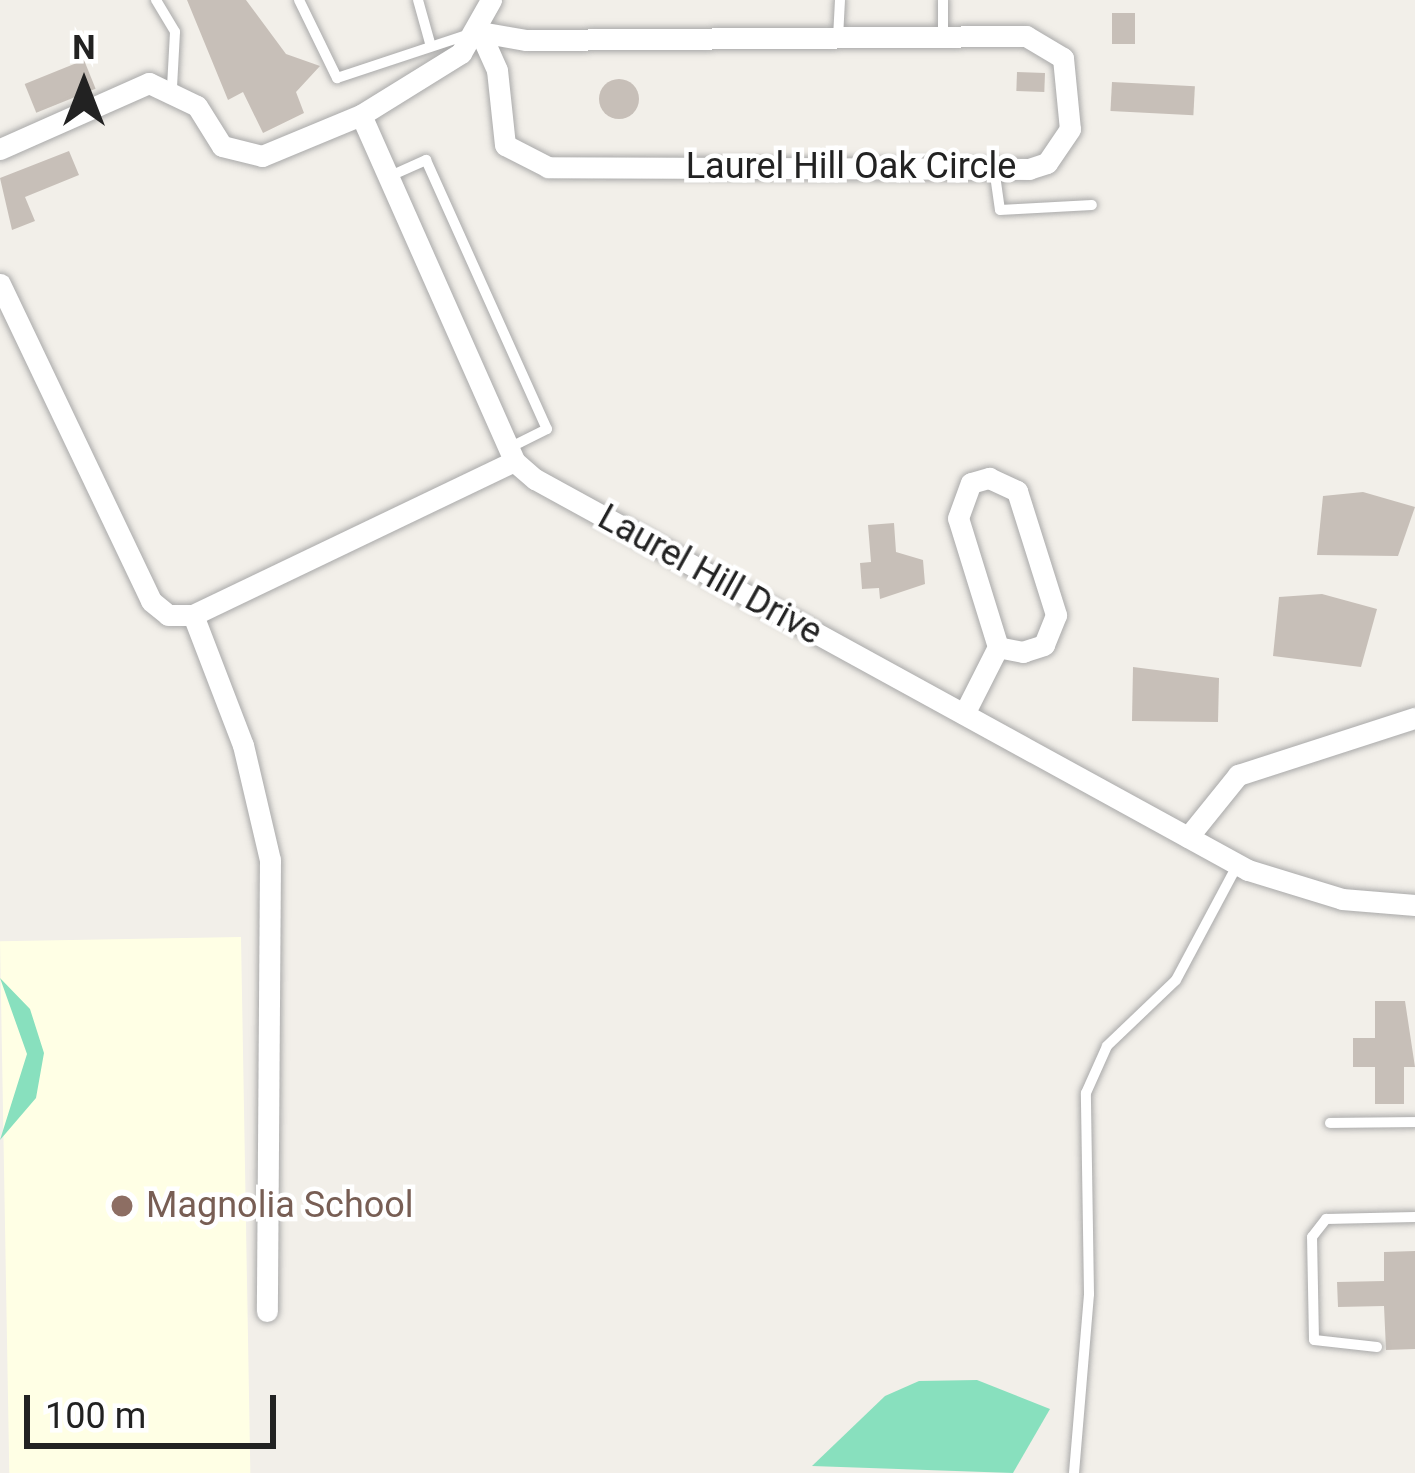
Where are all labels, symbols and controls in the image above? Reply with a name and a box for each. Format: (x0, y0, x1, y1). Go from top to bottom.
north arrow (24, 24, 144, 144)
text: N (72, 28, 96, 67)
street label: Laurel Hill Oak Circle (686, 145, 1016, 189)
street label: Laurel Hill Drive (591, 496, 829, 654)
place label: Magnolia School (146, 1184, 414, 1228)
marker: Magnolia School (109, 1193, 135, 1219)
scale bar (30, 1371, 282, 1445)
text: 100 m (45, 1395, 146, 1437)

